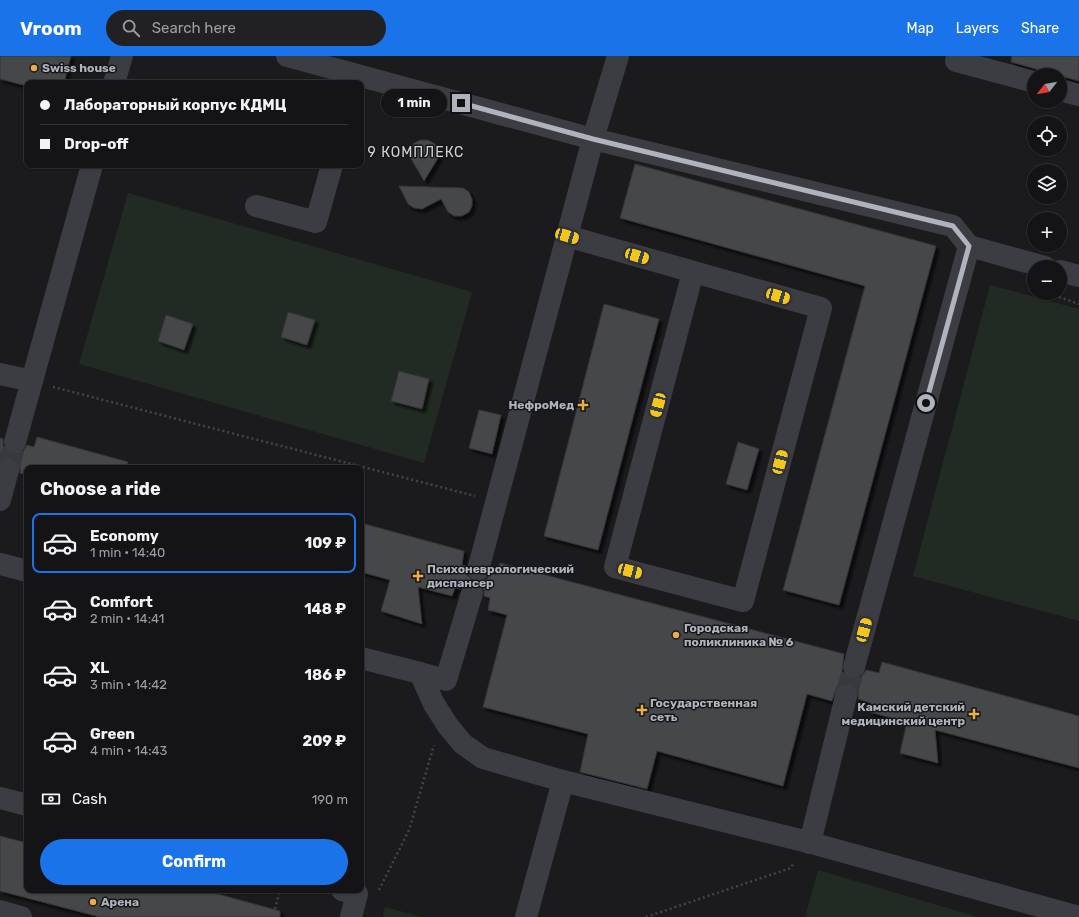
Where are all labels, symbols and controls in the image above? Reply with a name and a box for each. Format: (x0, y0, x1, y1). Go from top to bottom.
search box (106, 10, 386, 46)
text: Vroom (20, 17, 82, 40)
icon: search (120, 17, 142, 39)
text: Search here (152, 19, 236, 37)
text: Map (907, 20, 934, 37)
text: Layers (956, 20, 999, 37)
text: Share (1021, 20, 1059, 37)
place label: Swiss house (42, 61, 116, 75)
marker: Swiss house (29, 63, 39, 73)
north arrow (1027, 68, 1067, 108)
map controls (1027, 68, 1067, 300)
callout: 1 min (381, 89, 447, 117)
route end (452, 94, 470, 112)
text: 1 min (397, 95, 431, 110)
text: Лабораторный корпус КДМЦ (64, 96, 286, 114)
button: locate (1027, 116, 1067, 156)
text: Drop-off (64, 135, 128, 153)
district label: 9 КОМПЛЕКС (368, 144, 464, 161)
button: layers (1027, 164, 1067, 204)
button: + (1027, 212, 1067, 252)
car (554, 227, 580, 245)
car (624, 247, 650, 265)
button: − (1027, 260, 1067, 300)
car (765, 287, 791, 305)
car (649, 392, 667, 418)
route start (917, 394, 935, 412)
place label: НефроМед (508, 398, 574, 412)
marker: НефроМед (577, 399, 589, 411)
car (771, 449, 789, 475)
text: Choose a ride (40, 478, 161, 500)
icon: car (42, 525, 78, 561)
text: Economy (90, 527, 159, 545)
text: 109 ₽ (305, 534, 346, 552)
text: 1 min · 14:40 (90, 545, 165, 560)
place label: Психоневрологический диспансер (427, 562, 574, 590)
car (617, 562, 643, 580)
marker: Психоневрологический диспансер (412, 570, 424, 582)
icon: car (42, 591, 78, 627)
text: Comfort (90, 593, 153, 611)
text: 148 ₽ (304, 600, 346, 618)
text: 2 min · 14:41 (90, 611, 164, 626)
car (855, 617, 873, 643)
place label: Городская поликлиника № 6 (684, 621, 794, 649)
marker: Городская поликлиника № 6 (671, 630, 681, 640)
icon: car (42, 657, 78, 693)
text: XL (90, 659, 109, 677)
text: 186 ₽ (305, 666, 346, 684)
text: 3 min · 14:42 (90, 677, 167, 692)
place label: Государственная сеть (650, 696, 757, 724)
place label: Камский детский медицинский центр (841, 700, 965, 728)
marker: Государственная сеть (637, 705, 647, 715)
marker: Камский детский медицинский центр (968, 708, 980, 720)
icon: car (42, 723, 78, 759)
text: Green (90, 725, 135, 743)
text: 209 ₽ (302, 732, 346, 750)
text: 4 min · 14:43 (90, 743, 167, 758)
icon: cash (40, 788, 62, 810)
text: Cash (72, 790, 107, 808)
text: 190 m (312, 792, 348, 807)
button: Confirm (40, 839, 348, 885)
place label: Арена (101, 895, 139, 909)
marker: Арена (88, 897, 98, 907)

